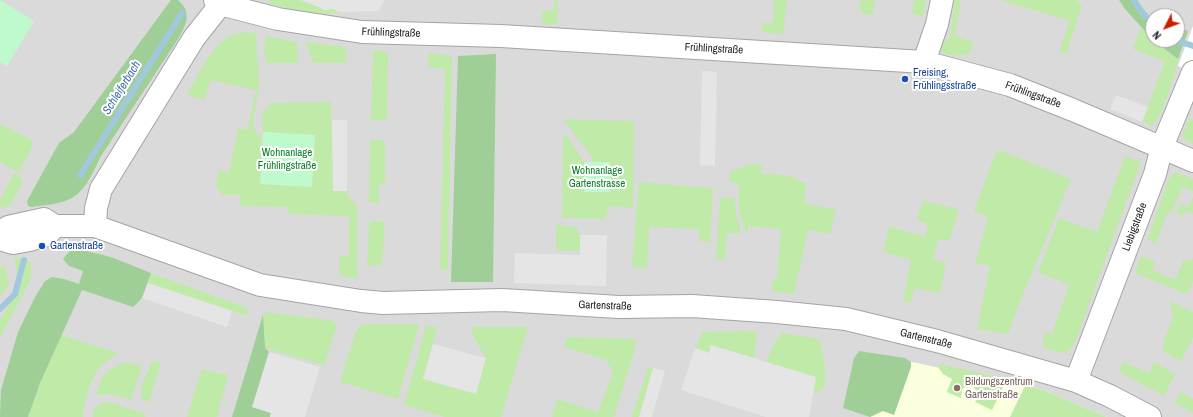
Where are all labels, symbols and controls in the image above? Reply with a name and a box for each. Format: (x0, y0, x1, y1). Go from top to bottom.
north arrow (1145, 8, 1185, 48)
street label: Frühlingstraße (361, 25, 421, 41)
text: N (1149, 28, 1164, 42)
street label: Frühlingstraße (684, 41, 744, 57)
water label: Schleiferbach (100, 59, 144, 117)
place label: Freising, Frühlingsstraße (913, 66, 976, 92)
marker: Freising, Frühlingsstraße (900, 74, 910, 84)
street label: Frühlingstraße (1003, 79, 1063, 111)
park label: Wohnanlage Frühlingstraße (258, 146, 316, 172)
park label: Wohnanlage Gartenstrasse (569, 164, 625, 190)
street label: Liebigstraße (1120, 201, 1150, 253)
place label: Gartenstraße (50, 239, 103, 253)
marker: Gartenstraße (37, 241, 47, 251)
street label: Gartenstraße (578, 298, 632, 314)
street label: Gartenstraße (899, 326, 953, 352)
place label: Bildungszentrum Gartenstraße (965, 375, 1033, 401)
marker: Bildungszentrum Gartenstraße (952, 383, 962, 393)

